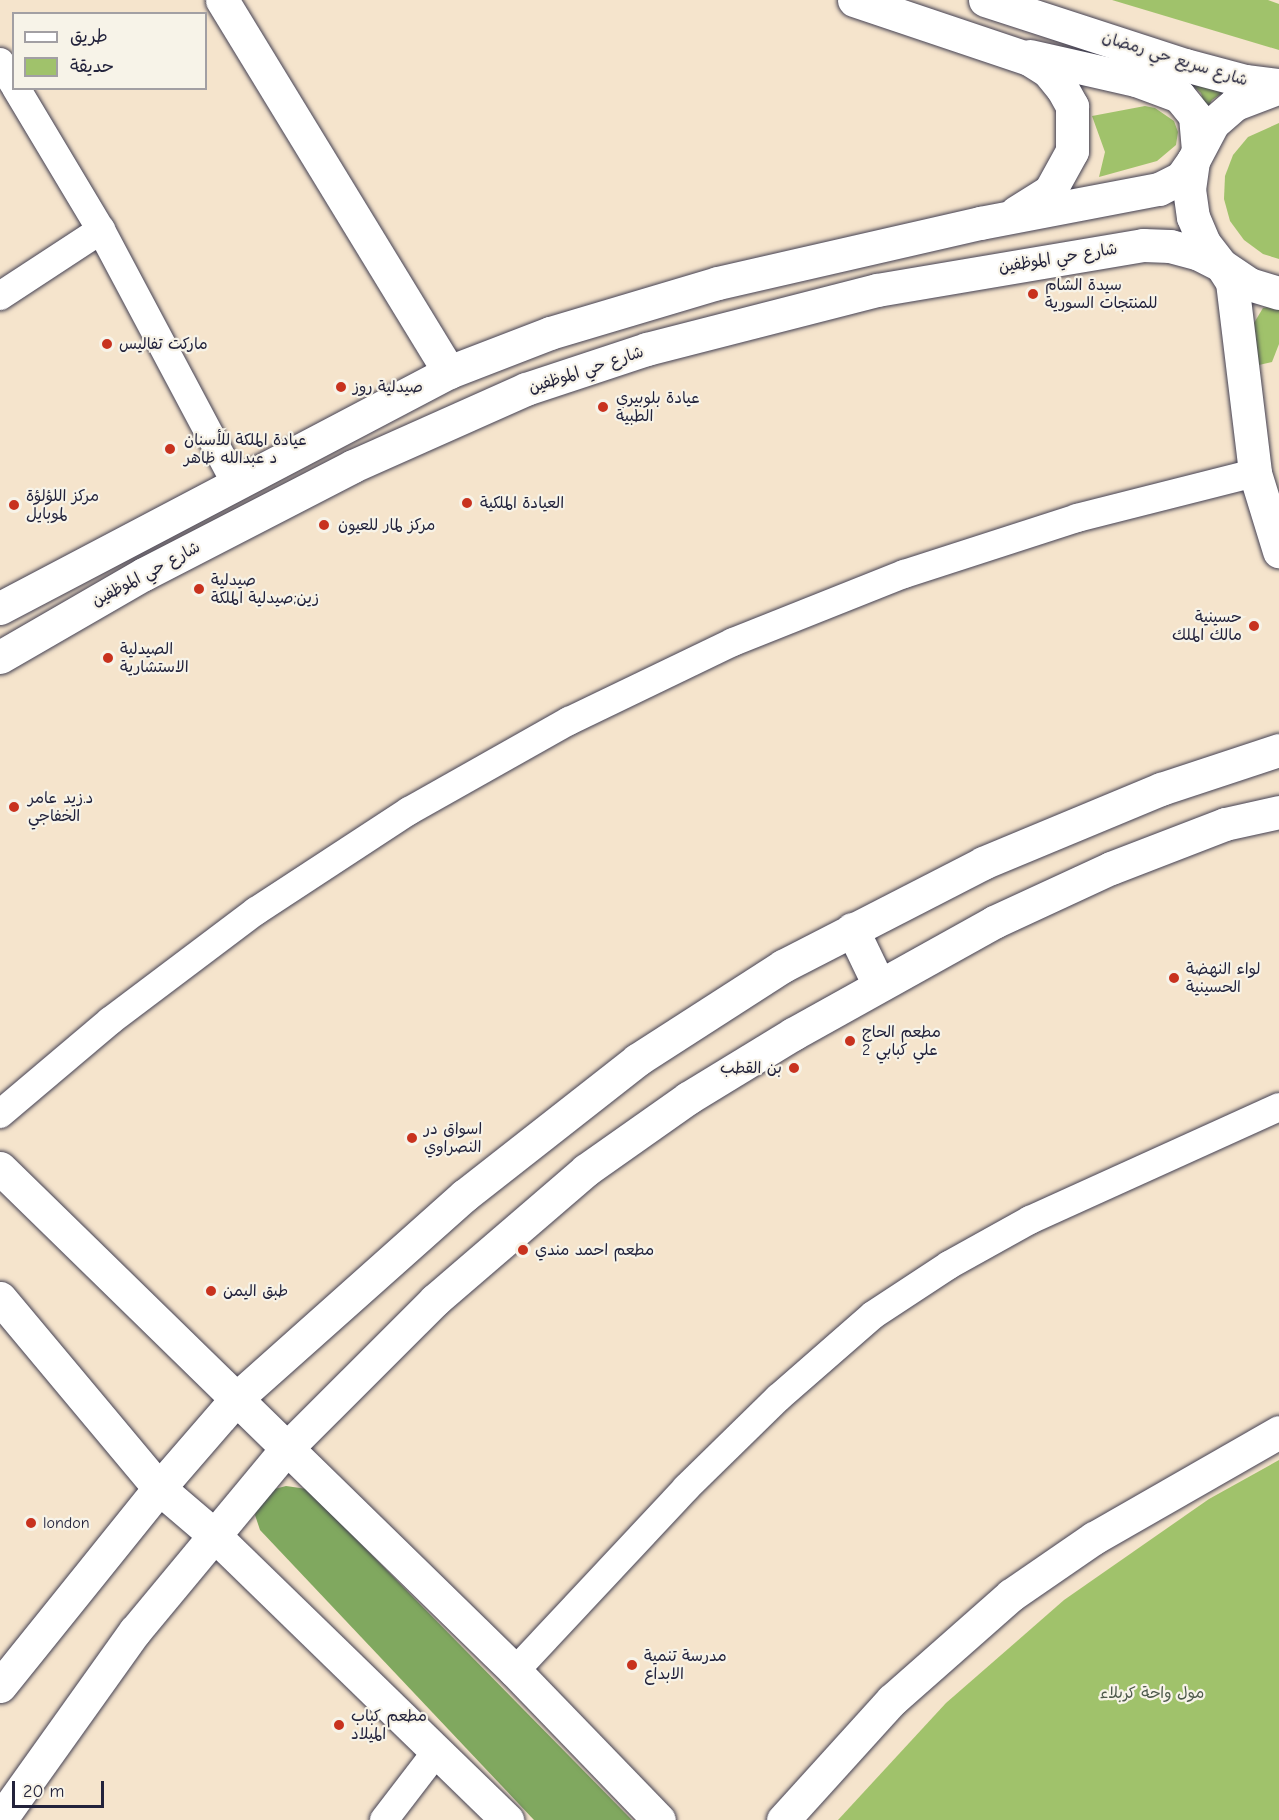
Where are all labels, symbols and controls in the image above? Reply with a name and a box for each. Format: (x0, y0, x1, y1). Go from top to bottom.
legend (12, 12, 207, 90)
text: طريق (70, 26, 108, 47)
street label: شارع سريع حي رمضان (1100, 28, 1250, 90)
text: حديقة (70, 56, 114, 77)
street label: شارع حي الموظفين (997, 239, 1119, 277)
place label: سيدة الشام للمنتجات السورية (1045, 275, 1157, 313)
marker: سيدة الشام للمنتجات السورية (1026, 287, 1040, 301)
place label: ماركت تفاليس (119, 334, 208, 354)
marker: ماركت تفاليس (100, 337, 114, 351)
street label: شارع حي الموظفين (526, 342, 646, 398)
place label: صيدلية روز (353, 377, 423, 397)
marker: صيدلية روز (334, 380, 348, 394)
place label: عيادة بلوبيري الطبية (616, 388, 700, 426)
marker: عيادة بلوبيري الطبية (594, 398, 612, 416)
place label: عيادة الملكة للأسنان د عبدالله ظاهر (184, 430, 307, 468)
marker: عيادة الملكة للأسنان د عبدالله ظاهر (161, 440, 179, 458)
place label: مركز اللؤلؤة لموبايل (26, 486, 99, 524)
place label: العيادة الملكية (480, 493, 564, 513)
marker: العيادة الملكية (458, 494, 476, 512)
marker: مركز اللؤلؤة لموبايل (7, 498, 21, 512)
place label: مركز لمار للعيون (338, 515, 435, 535)
marker: مركز لمار للعيون (315, 516, 333, 534)
street label: شارع حي الموظفين (89, 537, 203, 611)
place label: صيدلية زين;صيدلية الملكة (211, 570, 319, 608)
marker: صيدلية زين;صيدلية الملكة (192, 582, 206, 596)
place label: حسينية مالك الملك (1172, 607, 1242, 645)
marker: حسينية مالك الملك (1247, 619, 1261, 633)
place label: الصيدلية الاستشارية (120, 639, 189, 677)
marker: الصيدلية الاستشارية (101, 651, 115, 665)
place label: د.زيد عامر الخفاجي (28, 788, 93, 826)
marker: د.زيد عامر الخفاجي (5, 798, 23, 816)
place label: لواء النهضة الحسينية (1186, 959, 1260, 997)
marker: لواء النهضة الحسينية (1167, 971, 1181, 985)
place label: مطعم الحاج علي كبابي 2 (862, 1022, 941, 1060)
marker: مطعم الحاج علي كبابي 2 (843, 1034, 857, 1048)
place label: بن القطب (720, 1058, 782, 1078)
marker: بن القطب (787, 1061, 801, 1075)
place label: اسواق در النصراوي (424, 1119, 482, 1157)
marker: اسواق در النصراوي (405, 1131, 419, 1145)
place label: مطعم احمد مندي (535, 1240, 654, 1260)
marker: مطعم احمد مندي (516, 1243, 530, 1257)
place label: طبق اليمن (223, 1281, 288, 1301)
marker: طبق اليمن (204, 1284, 218, 1298)
place label: london (43, 1513, 90, 1533)
marker: london (24, 1516, 38, 1530)
place label: مدرسة تنمية الابداع (644, 1646, 727, 1684)
marker: مدرسة تنمية الابداع (625, 1658, 639, 1672)
park label: مول واحة كربلاء (1100, 1683, 1204, 1703)
place label: مطعم كباب الميلاد (351, 1706, 427, 1744)
marker: مطعم كباب الميلاد (332, 1718, 346, 1732)
scale bar (15, 1769, 106, 1807)
text: 20 m (23, 1781, 64, 1802)

